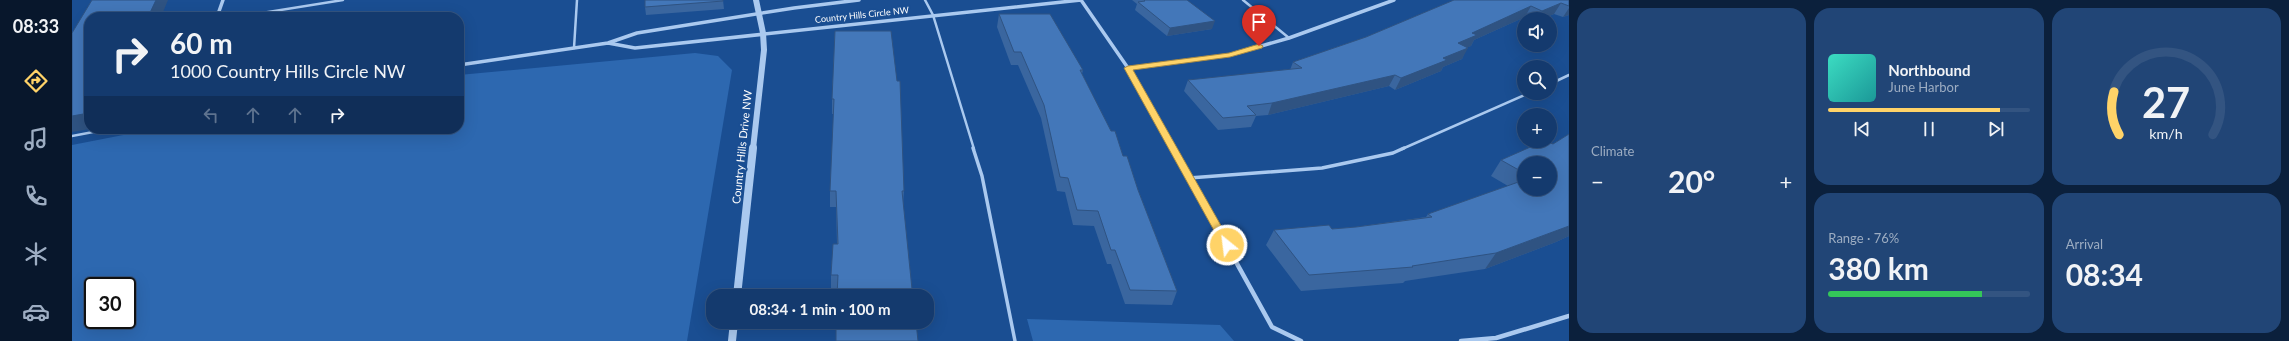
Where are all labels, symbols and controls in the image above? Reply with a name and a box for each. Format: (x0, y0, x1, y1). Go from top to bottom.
street label: Country Hills Circle NW (814, 4, 910, 25)
pin (1242, 5, 1276, 46)
icon: arrive (1248, 11, 1270, 33)
map controls (1517, 12, 1557, 196)
button: sound (1517, 12, 1557, 52)
text: 08:33 (13, 15, 59, 37)
text: 60 m (170, 26, 233, 60)
icon: right (104, 28, 156, 80)
text: 1000 Country Hills Circle NW (170, 60, 406, 82)
button: search (1517, 60, 1557, 100)
text: Northbound (1888, 61, 1970, 79)
icon: directions (22, 67, 50, 95)
text: 27 (2142, 76, 2190, 126)
text: June Harbor (1888, 79, 1959, 95)
street label: Country Hills Drive NW (729, 89, 754, 205)
icon: left (200, 104, 222, 126)
icon: ahead (242, 104, 264, 126)
icon: ahead (284, 104, 306, 126)
icon: right (326, 104, 348, 126)
button: + (1517, 108, 1557, 148)
icon: previous (1851, 118, 1873, 140)
icon: pause (1918, 118, 1940, 140)
icon: next (1985, 118, 2007, 140)
text: km/h (2150, 124, 2183, 141)
icon: music (22, 125, 50, 153)
text: Climate (1591, 143, 1634, 159)
button: − (1517, 156, 1557, 196)
text: 20° (1668, 163, 1715, 199)
text: − (1591, 168, 1604, 195)
text: + (1780, 168, 1792, 195)
icon: phone (22, 182, 50, 210)
position arrow (1206, 224, 1248, 266)
text: Range · 76% (1828, 230, 1899, 246)
text: Arrival (2066, 236, 2103, 252)
icon: climate (22, 240, 50, 268)
text: 380 km (1828, 250, 1929, 286)
text: 08:34 (2066, 256, 2143, 292)
speed limit sign: 30 (84, 277, 136, 329)
icon: car (22, 298, 50, 326)
text: 08:34 · 1 min · 100 m (750, 300, 890, 318)

